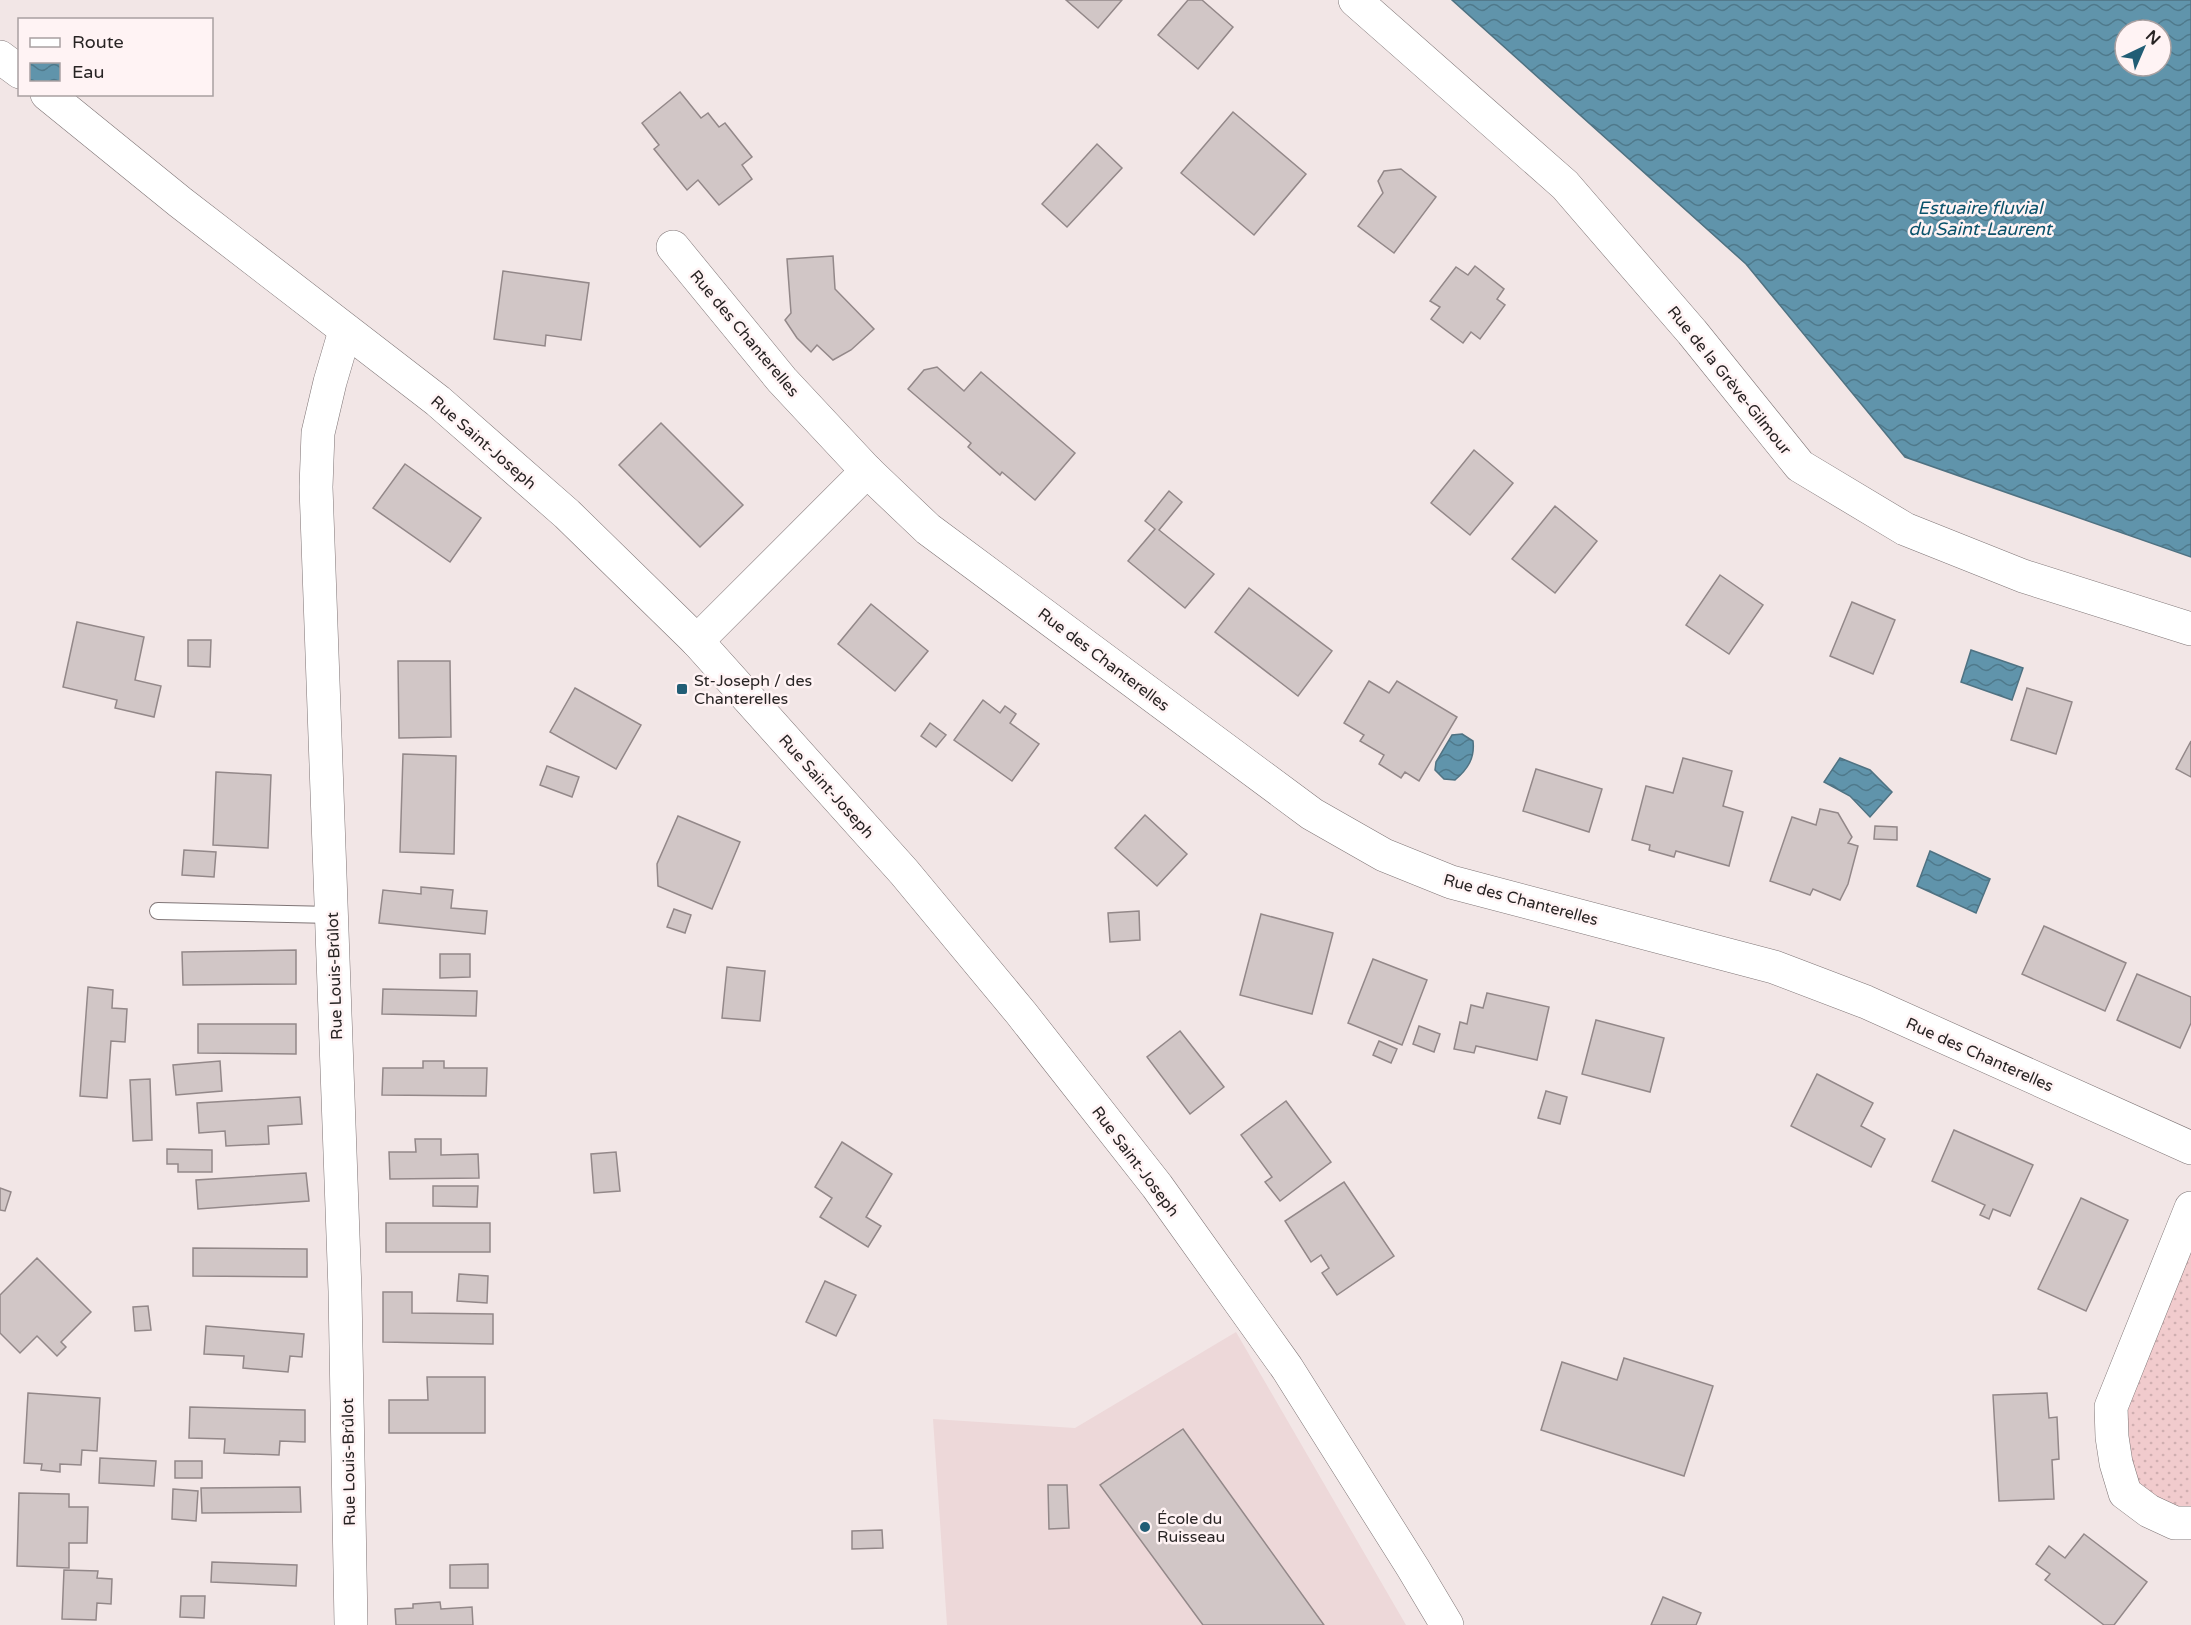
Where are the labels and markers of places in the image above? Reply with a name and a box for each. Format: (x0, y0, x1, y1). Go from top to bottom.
place label: St-Joseph / des Chanterelles (694, 671, 812, 709)
marker: St-Joseph / des Chanterelles (675, 682, 689, 696)
place label: École du Ruisseau (1157, 1509, 1225, 1547)
marker: École du Ruisseau (1138, 1520, 1152, 1534)

